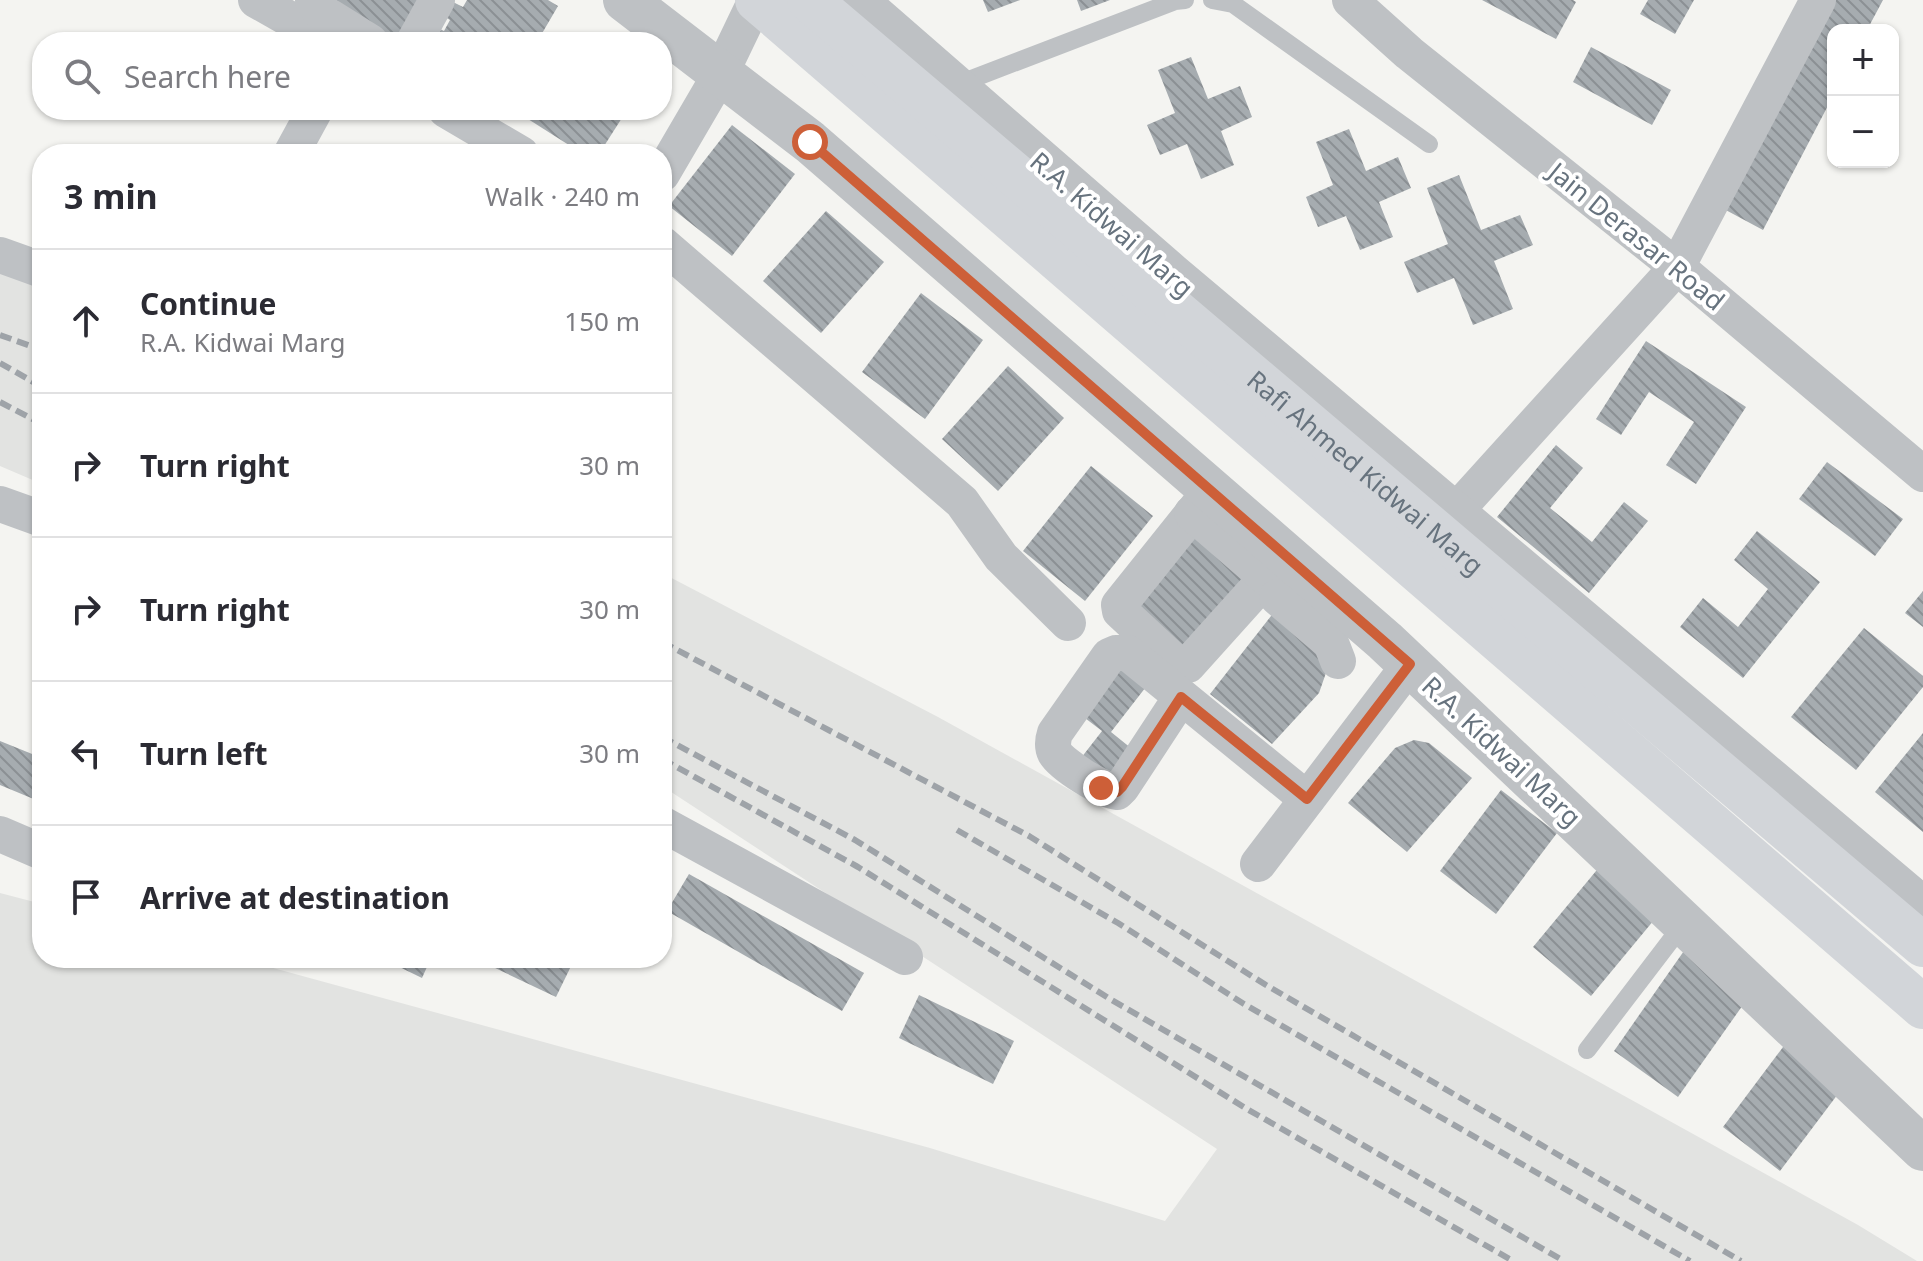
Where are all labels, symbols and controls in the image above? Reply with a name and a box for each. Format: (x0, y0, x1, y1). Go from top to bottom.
map controls (1827, 24, 1899, 168)
button: + (1827, 24, 1899, 96)
search box (32, 32, 672, 120)
icon: search (60, 54, 104, 98)
text: Search here (124, 56, 291, 97)
button: − (1827, 96, 1899, 168)
route start (792, 124, 828, 160)
street label: R.A. Kidwai Marg (1023, 143, 1201, 305)
street label: Jain Derasar Road (1539, 152, 1733, 318)
text: 3 min (64, 173, 158, 219)
text: Walk · 240 m (485, 178, 640, 214)
text: Continue (140, 283, 276, 324)
icon: ahead (64, 299, 108, 343)
text: 150 m (564, 303, 640, 339)
text: R.A. Kidwai Marg (140, 324, 345, 360)
street label: Rafi Ahmed Kidwai Marg (1240, 362, 1492, 583)
icon: right (64, 443, 108, 487)
text: Turn right (140, 445, 290, 486)
text: 30 m (579, 447, 640, 483)
icon: right (64, 587, 108, 631)
text: Turn right (140, 589, 290, 630)
text: 30 m (579, 591, 640, 627)
street label: R.A. Kidwai Marg (1415, 668, 1589, 834)
icon: left (64, 731, 108, 775)
text: Turn left (140, 733, 268, 774)
text: 30 m (579, 735, 640, 771)
route end (1083, 770, 1119, 806)
icon: arrive (64, 875, 108, 919)
text: Arrive at destination (140, 877, 450, 918)

